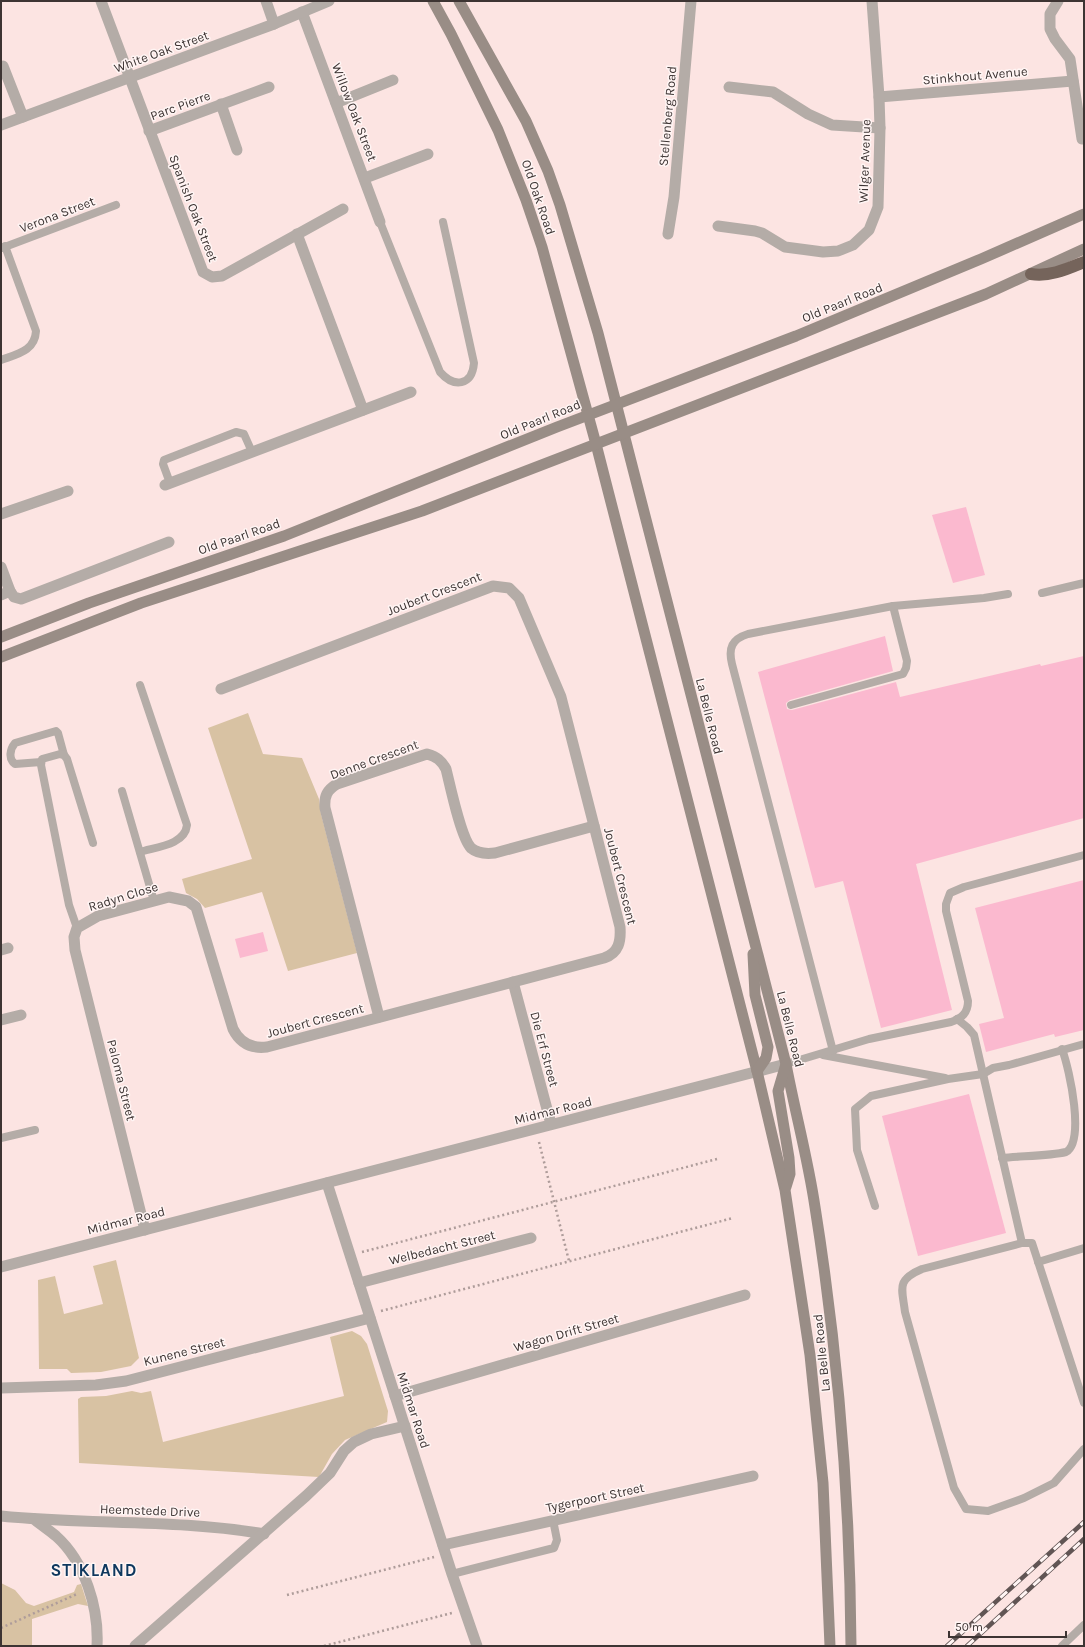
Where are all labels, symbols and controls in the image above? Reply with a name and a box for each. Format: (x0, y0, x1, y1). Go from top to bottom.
street label: White Oak Street (112, 27, 211, 76)
street label: Willow Oak Street (329, 61, 380, 164)
street label: Stinkhout Avenue (922, 63, 1029, 88)
street label: Stellenberg Road (656, 65, 679, 167)
street label: Parc Pierre (148, 88, 212, 123)
street label: Wilger Avenue (856, 119, 873, 203)
street label: Spanish Oak Street (166, 152, 221, 264)
street label: Old Oak Road (519, 158, 558, 237)
street label: Verona Street (18, 193, 97, 236)
street label: Old Paarl Road (800, 279, 885, 325)
street label: Old Paarl Road (498, 396, 583, 442)
street label: Old Paarl Road (196, 515, 282, 558)
street label: Joubert Crescent (385, 569, 483, 618)
street label: La Belle Road (693, 676, 726, 756)
street label: Denne Crescent (328, 736, 421, 782)
street label: Joubert Crescent (601, 826, 640, 926)
street label: Radyn Close (87, 879, 160, 914)
street label: La Belle Road (774, 989, 807, 1069)
street label: Joubert Crescent (265, 1000, 365, 1041)
street label: Die Erf Street (527, 1010, 562, 1089)
street label: Paloma Street (104, 1038, 139, 1122)
street label: Midmar Road (513, 1094, 594, 1127)
street label: Midmar Road (86, 1204, 167, 1237)
street label: Welbedacht Street (387, 1227, 497, 1268)
street label: Wagon Drift Street (512, 1310, 621, 1355)
street label: La Belle Road (810, 1313, 833, 1393)
street label: Kunene Street (142, 1334, 227, 1369)
street label: Midmar Road (394, 1370, 433, 1450)
street label: Tygerpoort Street (544, 1480, 646, 1515)
street label: Heemstede Drive (100, 1501, 201, 1520)
district label: STIKLAND (50, 1560, 138, 1580)
scale bar (949, 1613, 1066, 1639)
text: 50 m (955, 1620, 983, 1634)

